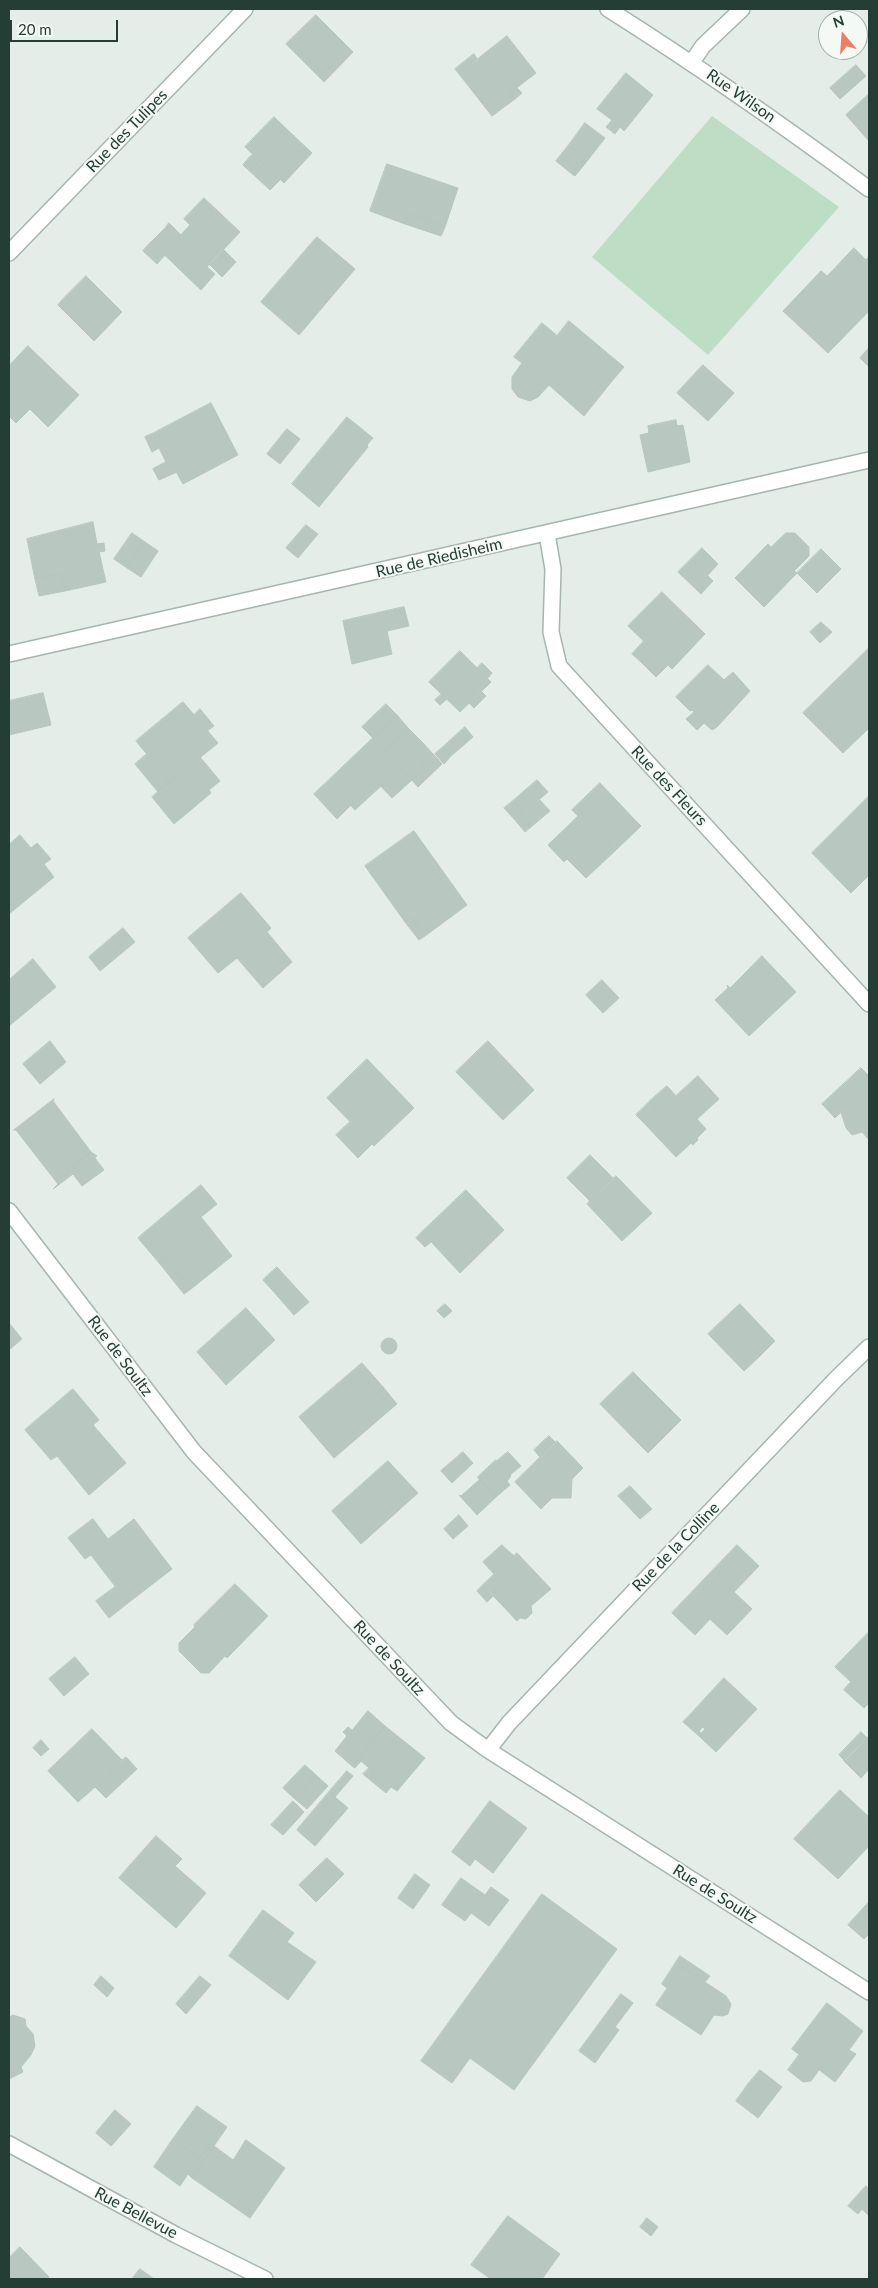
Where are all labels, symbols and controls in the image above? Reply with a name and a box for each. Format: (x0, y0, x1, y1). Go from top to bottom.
scale bar (12, 10, 120, 42)
north arrow (818, 10, 868, 60)
text: N (831, 11, 846, 31)
text: 20 m (18, 20, 52, 38)
street label: Rue Wilson (703, 65, 779, 127)
street label: Rue des Tulipes (82, 85, 172, 177)
street label: Rue de Riedisheim (374, 534, 504, 582)
street label: Rue des Fleurs (627, 742, 711, 830)
street label: Rue de Soultz (83, 1312, 157, 1400)
street label: Rue de la Colline (629, 1498, 723, 1596)
street label: Rue de Soultz (349, 1616, 429, 1700)
street label: Rue de Soultz (669, 1860, 761, 1928)
street label: Rue Bellevue (91, 2183, 181, 2243)

